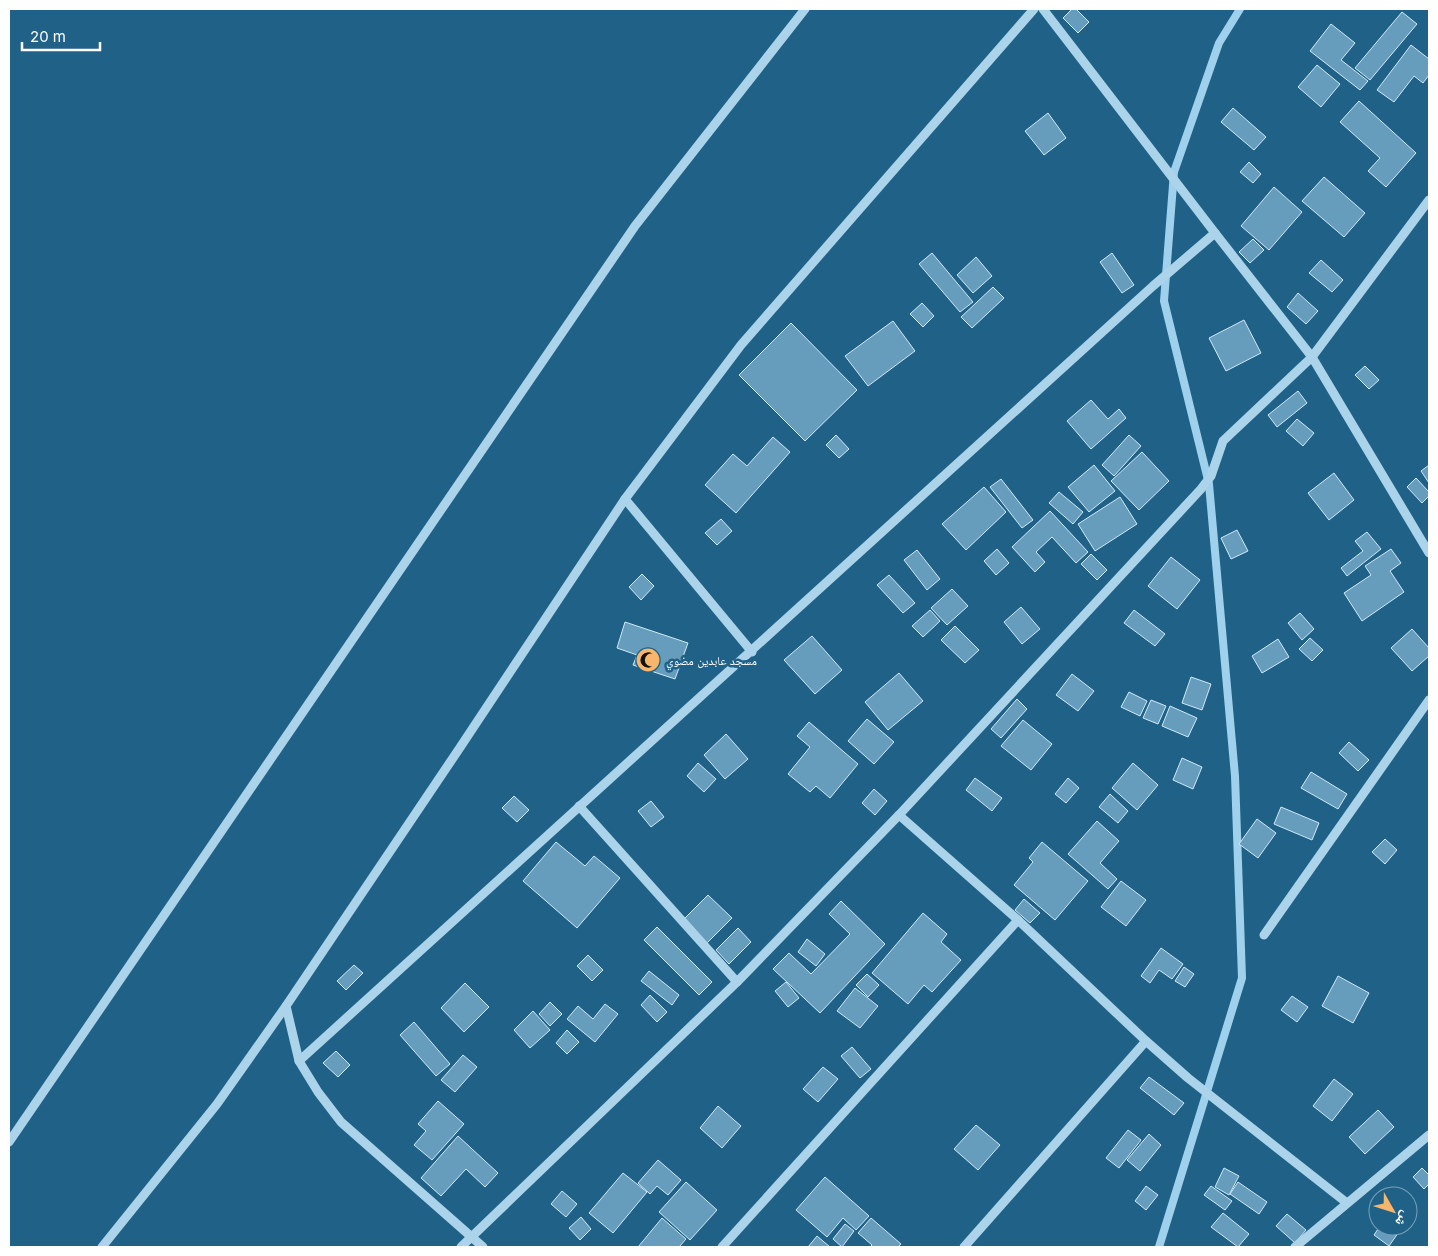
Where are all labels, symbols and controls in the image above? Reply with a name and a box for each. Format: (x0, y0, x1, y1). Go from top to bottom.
scale bar (22, 20, 100, 52)
text: 20 m (30, 27, 66, 46)
mosque icon: مسجد عابدين مضوي (635, 647, 661, 673)
place label: مسجد عابدين مضوي (666, 653, 757, 671)
north arrow (1368, 1186, 1418, 1236)
text: ش (1391, 1208, 1415, 1231)

